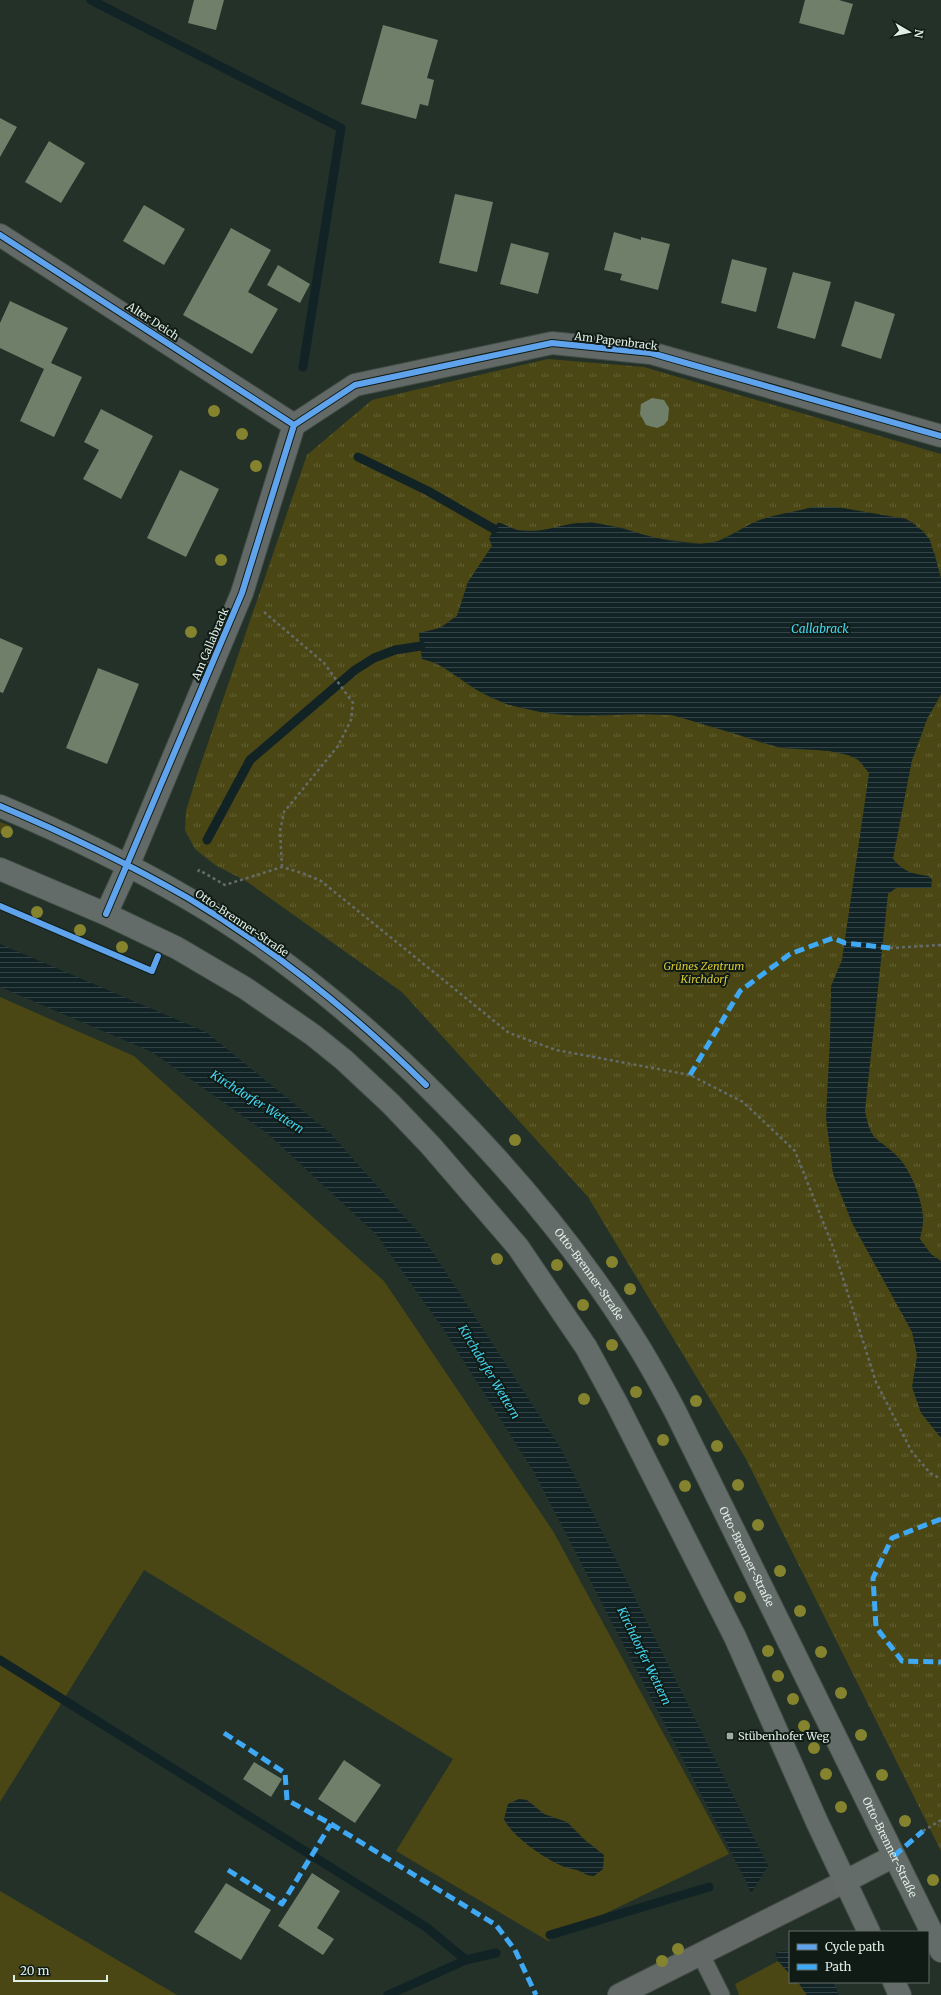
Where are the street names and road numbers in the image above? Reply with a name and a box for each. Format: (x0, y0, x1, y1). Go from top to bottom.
street label: Alter Deich (124, 299, 182, 343)
street label: Am Papenbrack (573, 329, 658, 353)
street label: Am Callabrack (188, 606, 231, 683)
street label: Otto-Brenner-Straße (192, 886, 292, 960)
street label: Otto-Brenner-Straße (551, 1225, 627, 1323)
street label: Otto-Brenner-Straße (716, 1504, 777, 1609)
street label: Otto-Brenner-Straße (859, 1795, 921, 1900)

